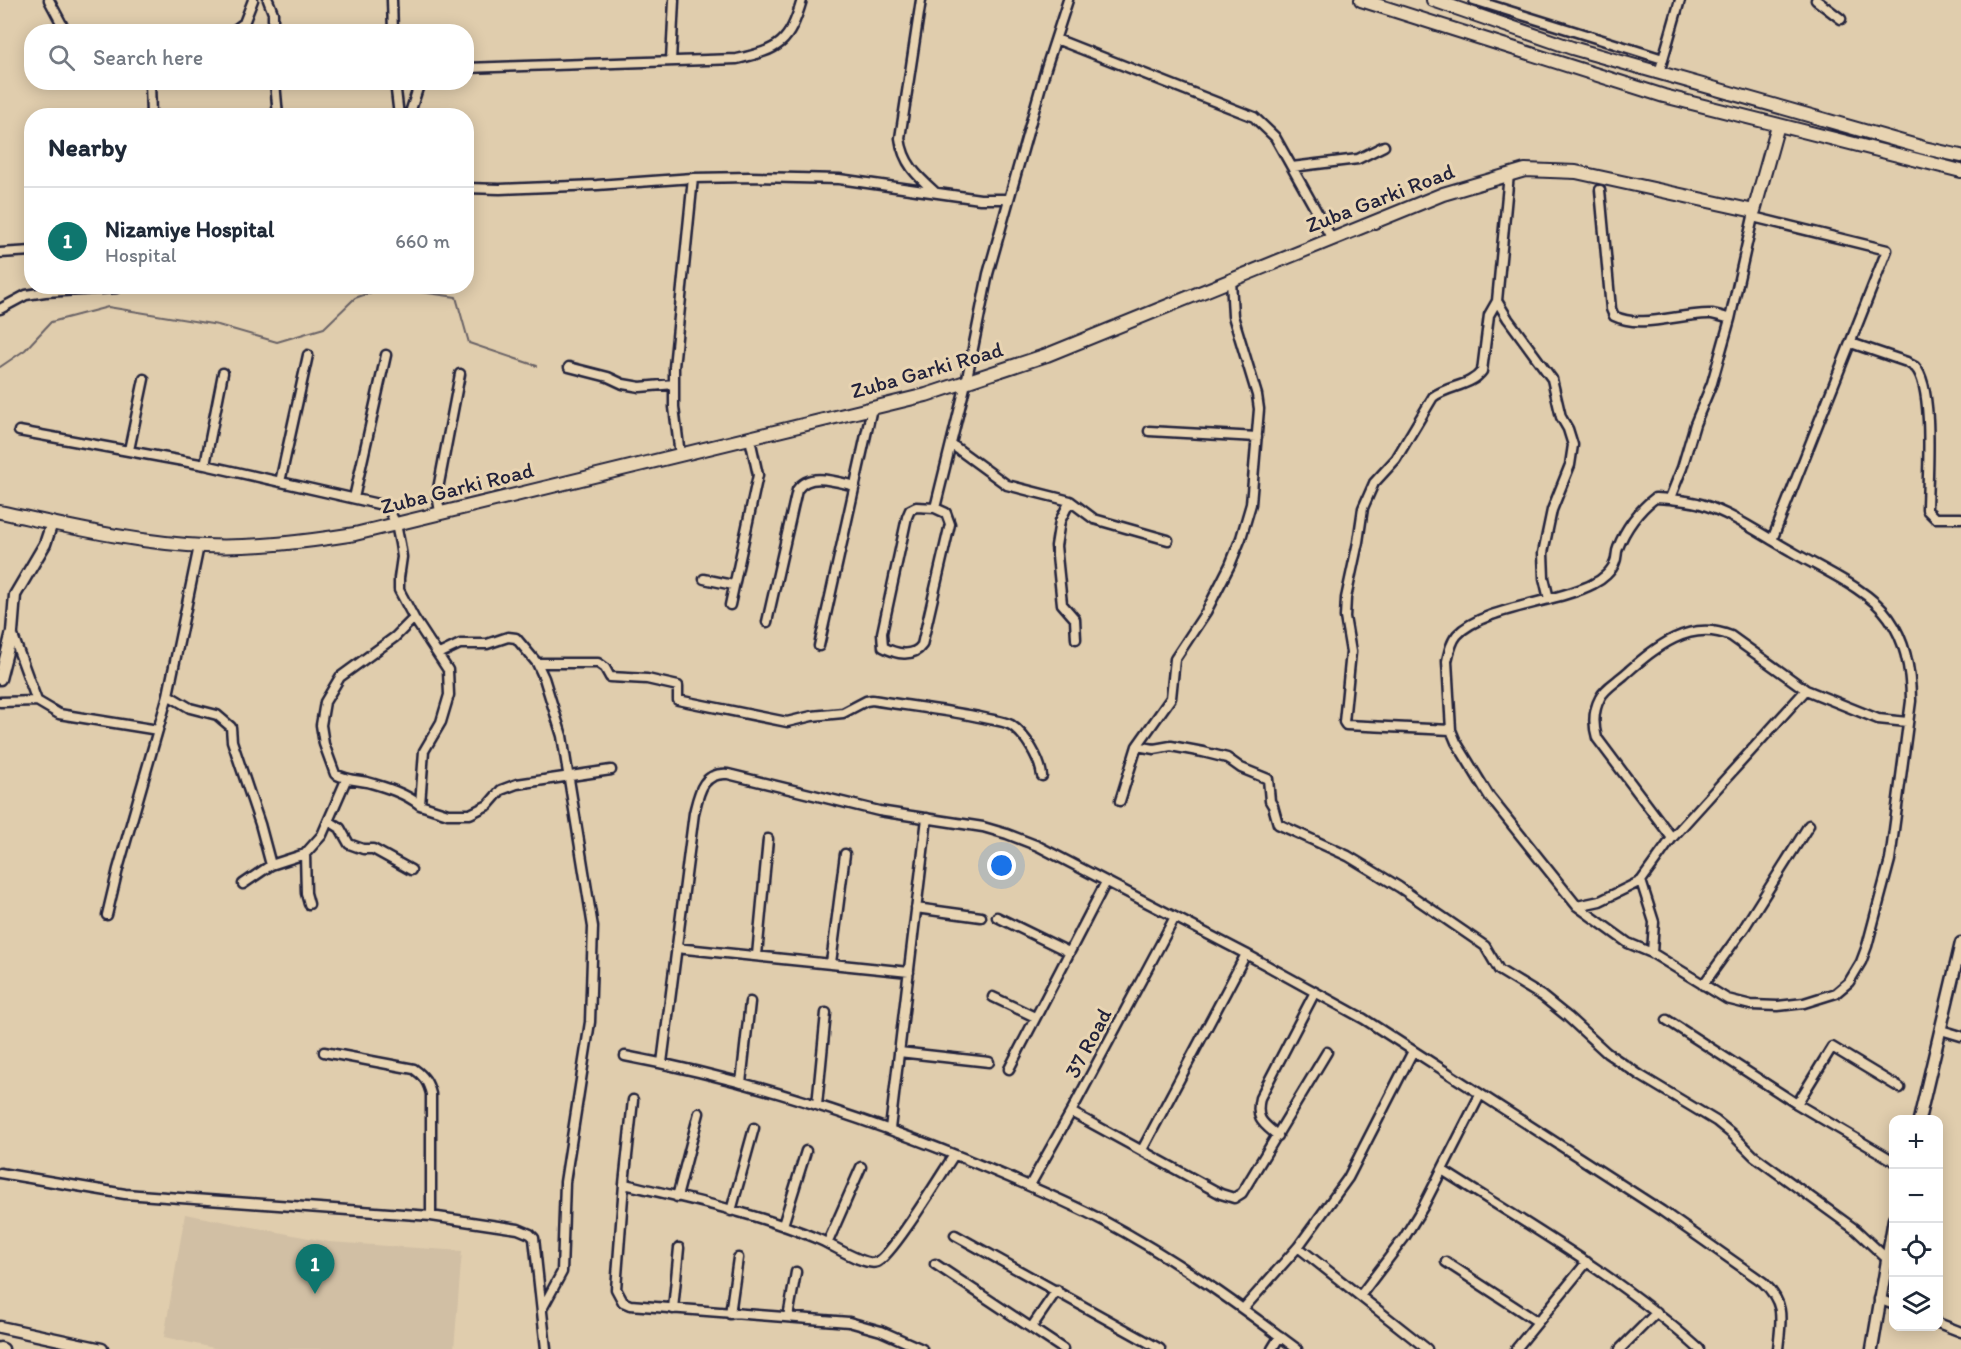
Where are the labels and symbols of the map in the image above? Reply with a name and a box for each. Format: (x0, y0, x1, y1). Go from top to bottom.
street label: Zuba Garki Road (1302, 157, 1458, 239)
street label: Zuba Garki Road (848, 335, 1006, 405)
street label: Zuba Garki Road (378, 456, 536, 520)
your location (987, 851, 1016, 880)
street label: 37 Road (1058, 1003, 1118, 1083)
pin: 1 (296, 1244, 334, 1294)

